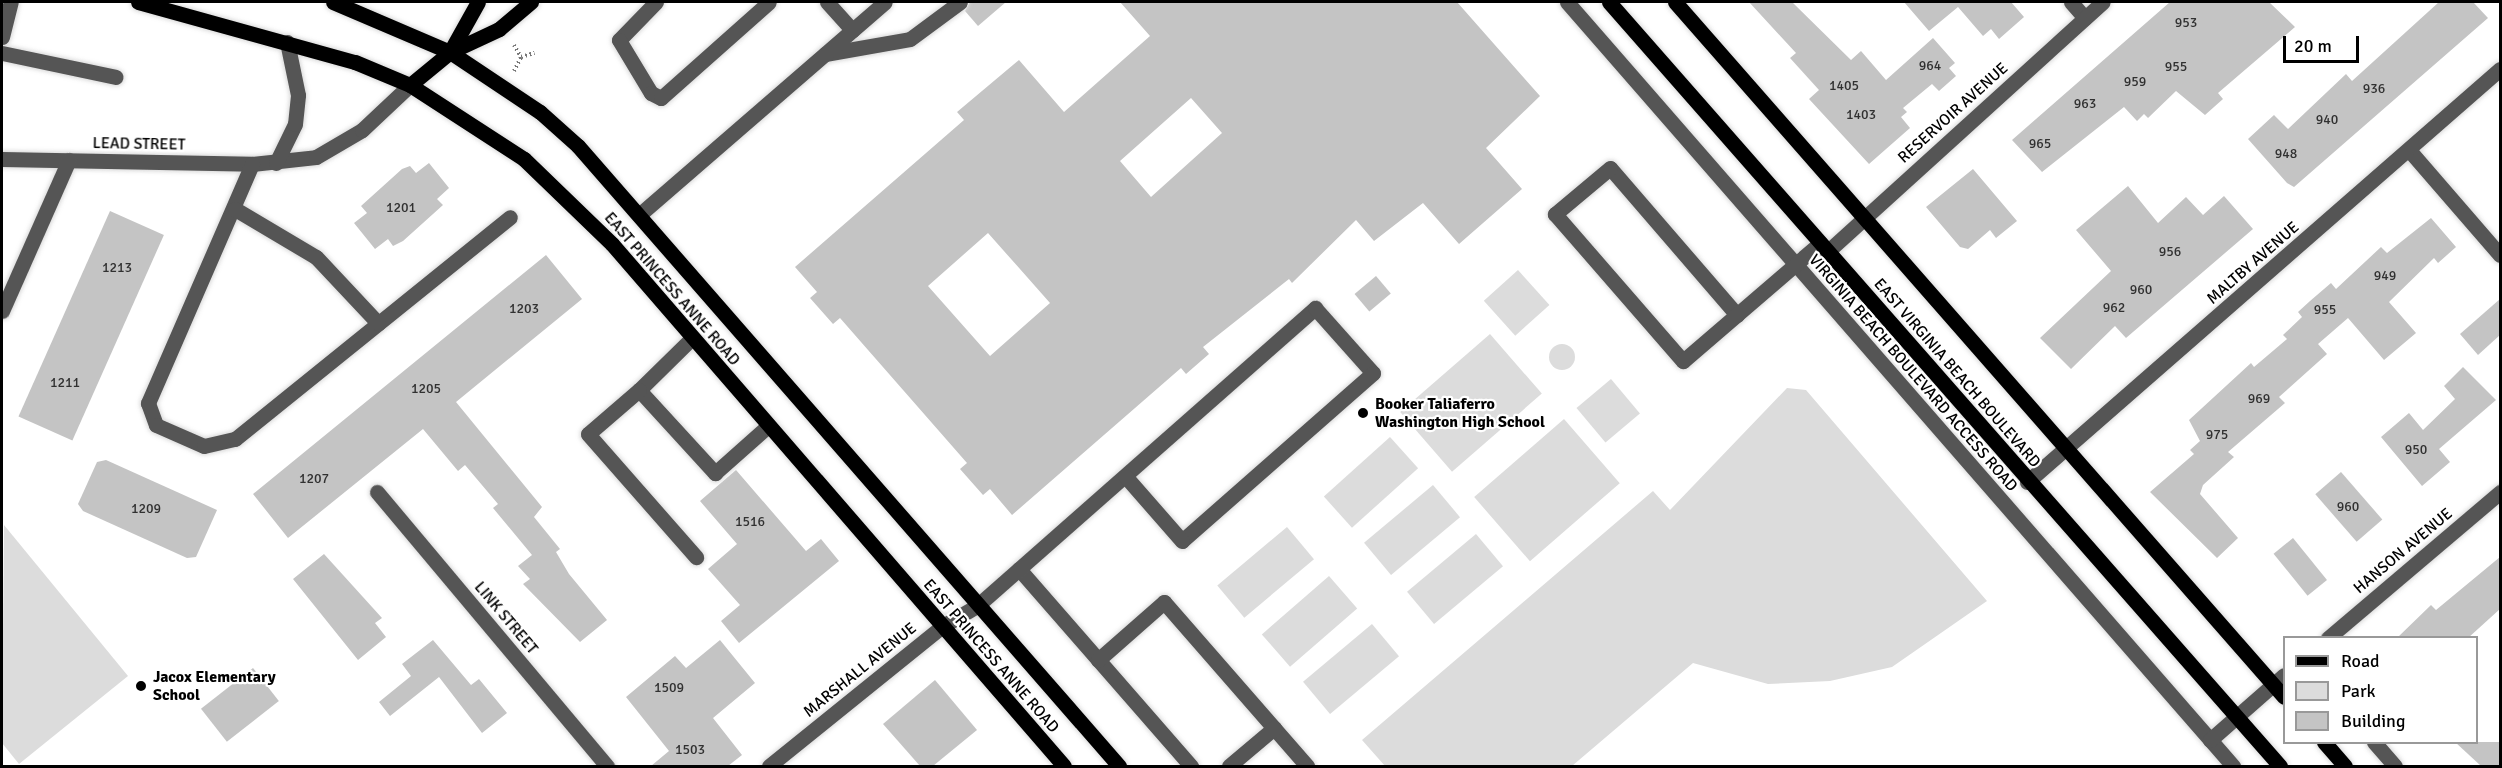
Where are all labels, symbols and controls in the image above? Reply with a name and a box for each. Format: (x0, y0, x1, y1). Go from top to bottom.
house number: 953 (2175, 15, 2197, 31)
scale bar (2286, 24, 2362, 62)
text: 20 m (2294, 35, 2332, 57)
house number: 964 (1919, 58, 1941, 74)
street label: RESERVOIR AVENUE (1894, 59, 2012, 167)
house number: 955 (2165, 59, 2187, 75)
house number: 959 (2124, 74, 2146, 90)
house number: 1405 (1829, 78, 1859, 94)
house number: 936 (2363, 81, 2385, 97)
house number: 963 (2074, 96, 2096, 112)
house number: 1403 (1846, 107, 1876, 123)
house number: 940 (2316, 112, 2338, 128)
street label: LEAD STREET (92, 134, 186, 154)
house number: 965 (2029, 136, 2051, 152)
house number: 948 (2275, 146, 2297, 162)
house number: 1201 (386, 200, 416, 216)
street label: EAST PRINCESS ANNE ROAD (600, 208, 744, 370)
street label: MALTBY AVENUE (2203, 218, 2303, 308)
house number: 956 (2159, 244, 2181, 260)
street label: VIRGINIA BEACH BOULEVARD ACCESS ROAD (1805, 250, 2021, 496)
house number: 1213 (102, 260, 132, 276)
house number: 949 (2374, 268, 2396, 284)
street label: EAST VIRGINIA BEACH BOULEVARD (1870, 275, 2044, 471)
house number: 960 (2130, 282, 2152, 298)
house number: 962 (2103, 300, 2125, 316)
house number: 1203 (509, 301, 539, 317)
house number: 955 (2314, 302, 2336, 318)
house number: 1211 (50, 375, 80, 391)
house number: 1205 (411, 381, 441, 397)
house number: 969 (2248, 391, 2270, 407)
place label: Booker Taliaferro Washington High School (1375, 394, 1545, 432)
marker: Booker Taliaferro Washington High School (1356, 406, 1370, 420)
house number: 975 (2206, 427, 2228, 443)
house number: 950 (2405, 442, 2427, 458)
house number: 1207 (299, 471, 329, 487)
house number: 960 (2337, 499, 2359, 515)
house number: 1209 (131, 501, 161, 517)
street label: HANSON AVENUE (2350, 504, 2456, 598)
house number: 1516 (735, 514, 765, 530)
street label: EAST PRINCESS ANNE ROAD (919, 575, 1063, 737)
street label: LINK STREET (470, 578, 542, 658)
street label: MARSHALL AVENUE (800, 619, 920, 721)
legend (2283, 636, 2478, 744)
text: Road (2341, 650, 2380, 672)
place label: Jacox Elementary School (153, 667, 276, 705)
marker: Jacox Elementary School (134, 679, 148, 693)
house number: 1509 (654, 680, 684, 696)
text: Park (2341, 680, 2376, 702)
text: Building (2341, 710, 2405, 732)
house number: 1503 (675, 742, 705, 758)

